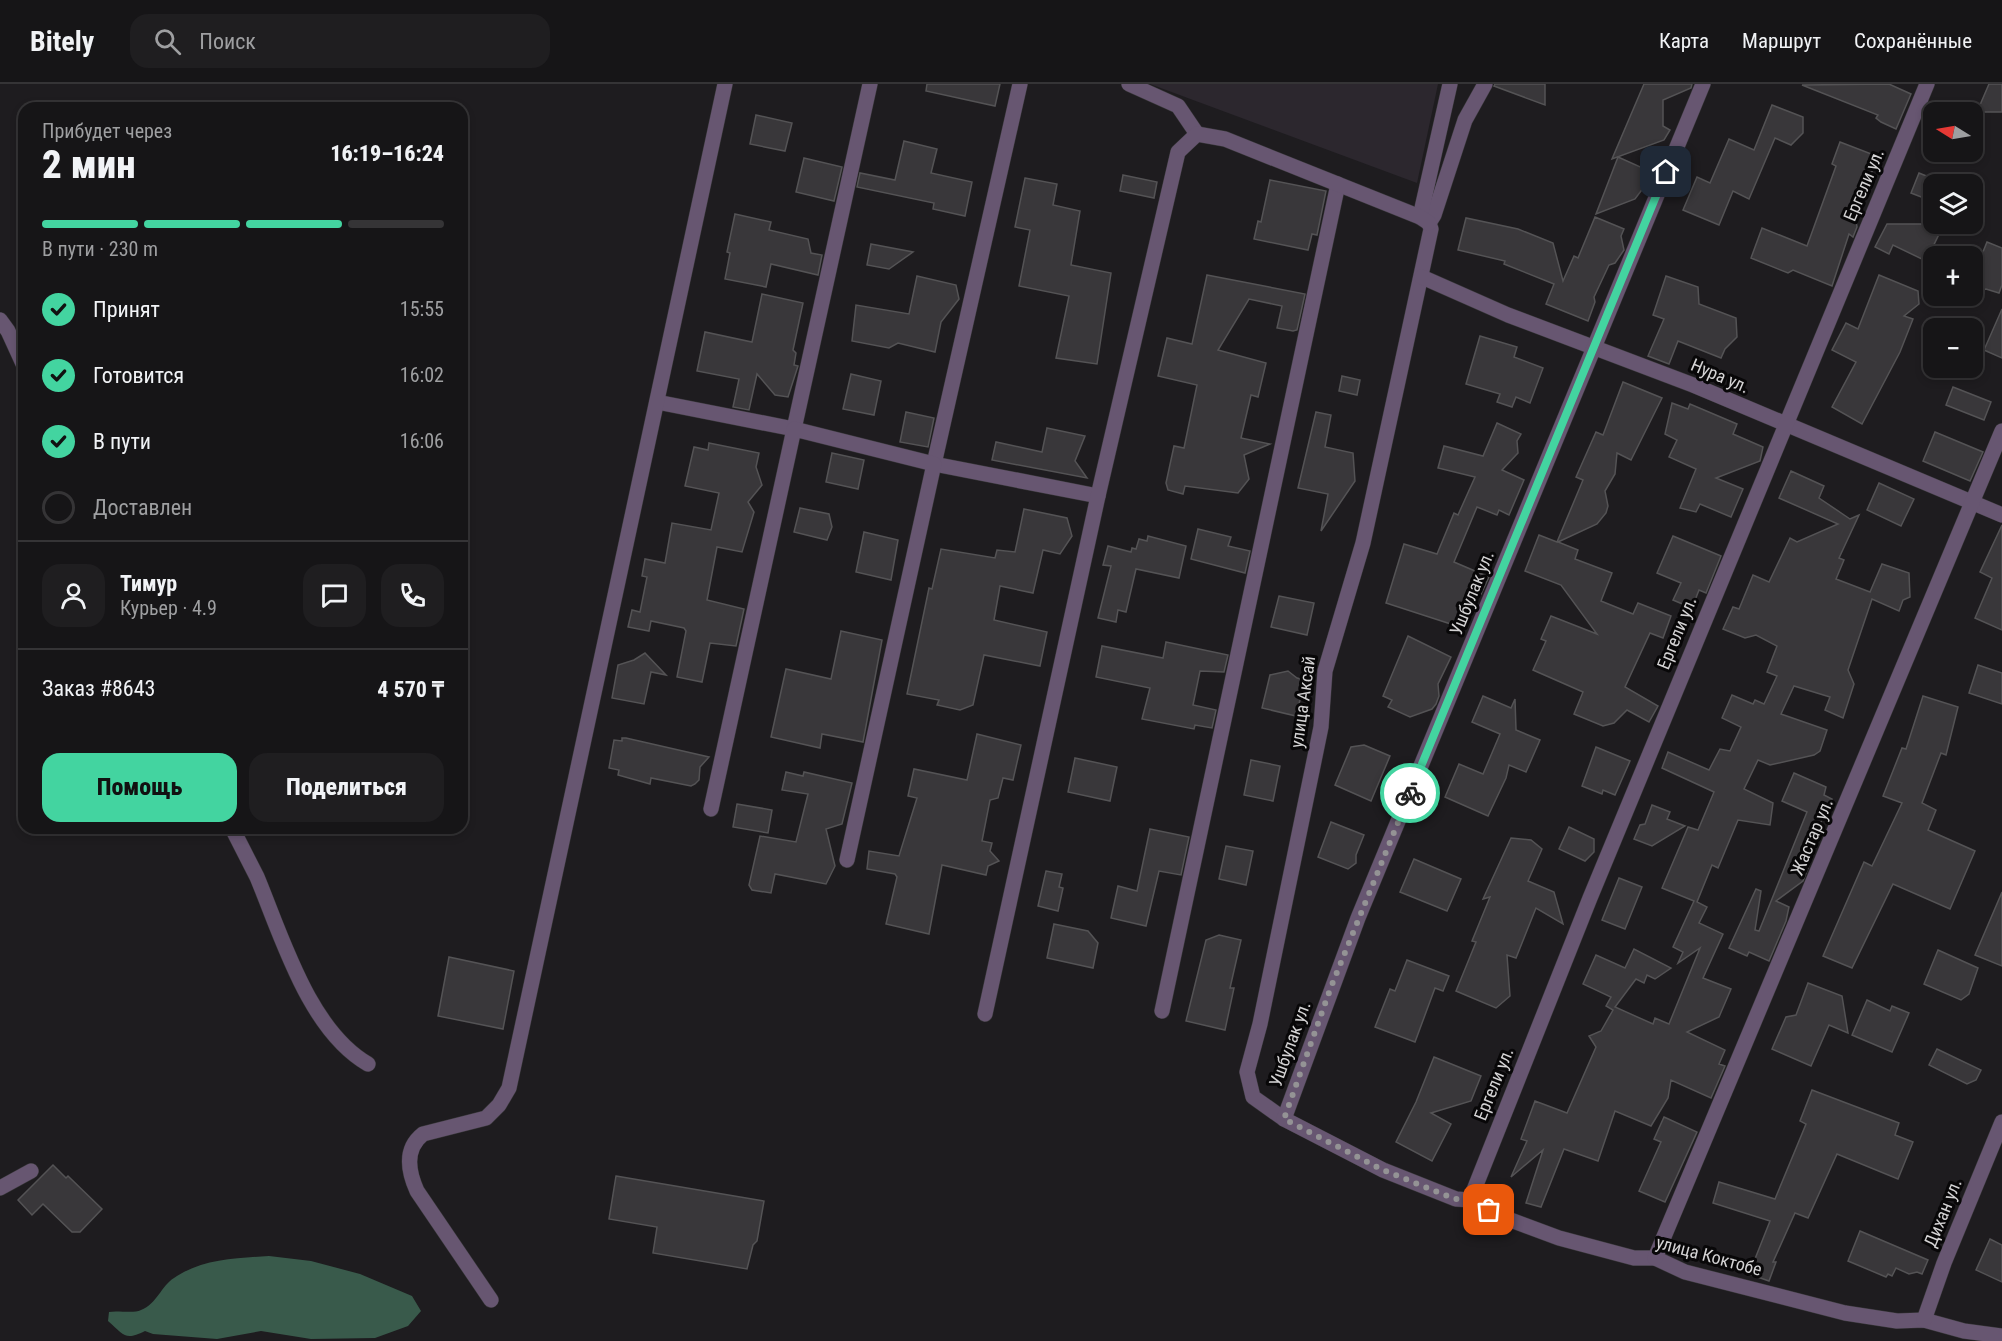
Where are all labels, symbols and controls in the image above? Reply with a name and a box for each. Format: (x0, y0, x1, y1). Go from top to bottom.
search box (130, 14, 550, 68)
text: Bitely (30, 25, 94, 58)
icon: search (151, 25, 184, 58)
text: Поиск (199, 29, 256, 54)
text: Карта (1659, 29, 1709, 53)
text: Маршрут (1742, 29, 1821, 53)
text: Сохранённые (1854, 29, 1972, 53)
north arrow (1923, 102, 1983, 162)
map controls (1923, 102, 1983, 378)
text: Прибудет через (42, 119, 172, 143)
text: 16:19–16:24 (330, 141, 444, 166)
text: 2 мин (42, 142, 136, 188)
pin (1640, 146, 1691, 197)
street label: Ергели ул. (1839, 146, 1888, 224)
icon: home (1649, 155, 1682, 188)
button: layers (1923, 174, 1983, 234)
text: В пути · 230 m (42, 237, 158, 261)
button: + (1923, 246, 1983, 306)
icon: check (42, 293, 75, 326)
text: Принят (93, 297, 160, 322)
text: 15:55 (400, 297, 444, 321)
button: − (1923, 318, 1983, 378)
street label: Нура ул. (1688, 354, 1753, 397)
icon: check (42, 359, 75, 392)
text: Готовится (93, 363, 184, 388)
text: 16:02 (400, 363, 444, 387)
icon: check (42, 425, 75, 458)
text: В пути (93, 429, 151, 454)
text: 16:06 (400, 429, 444, 453)
text: Доставлен (93, 495, 192, 520)
street label: Ушбулак ул. (1445, 548, 1498, 638)
button: person (42, 564, 105, 627)
button: chat (303, 564, 366, 627)
button: phone (381, 564, 444, 627)
text: Тимур (120, 571, 177, 596)
street label: Ергели ул. (1653, 593, 1701, 672)
text: Курьер · 4.9 (120, 596, 217, 620)
street label: улица Аксай (1286, 655, 1319, 749)
text: Заказ #8643 (42, 676, 155, 701)
text: 4 570 ₸ (377, 677, 444, 702)
button: Помощь (42, 753, 237, 822)
button: Поделиться (249, 753, 444, 822)
courier (1380, 763, 1440, 823)
icon: bike (1394, 777, 1427, 810)
street label: Жастар ул. (1786, 795, 1837, 878)
street label: Ушбулак ул. (1264, 998, 1315, 1089)
street label: Ергели ул. (1470, 1044, 1518, 1123)
street label: Дихан ул. (1919, 1176, 1966, 1250)
pin (1463, 1184, 1514, 1235)
icon: bag (1472, 1193, 1505, 1226)
street label: улица Коктобе (1654, 1231, 1764, 1280)

